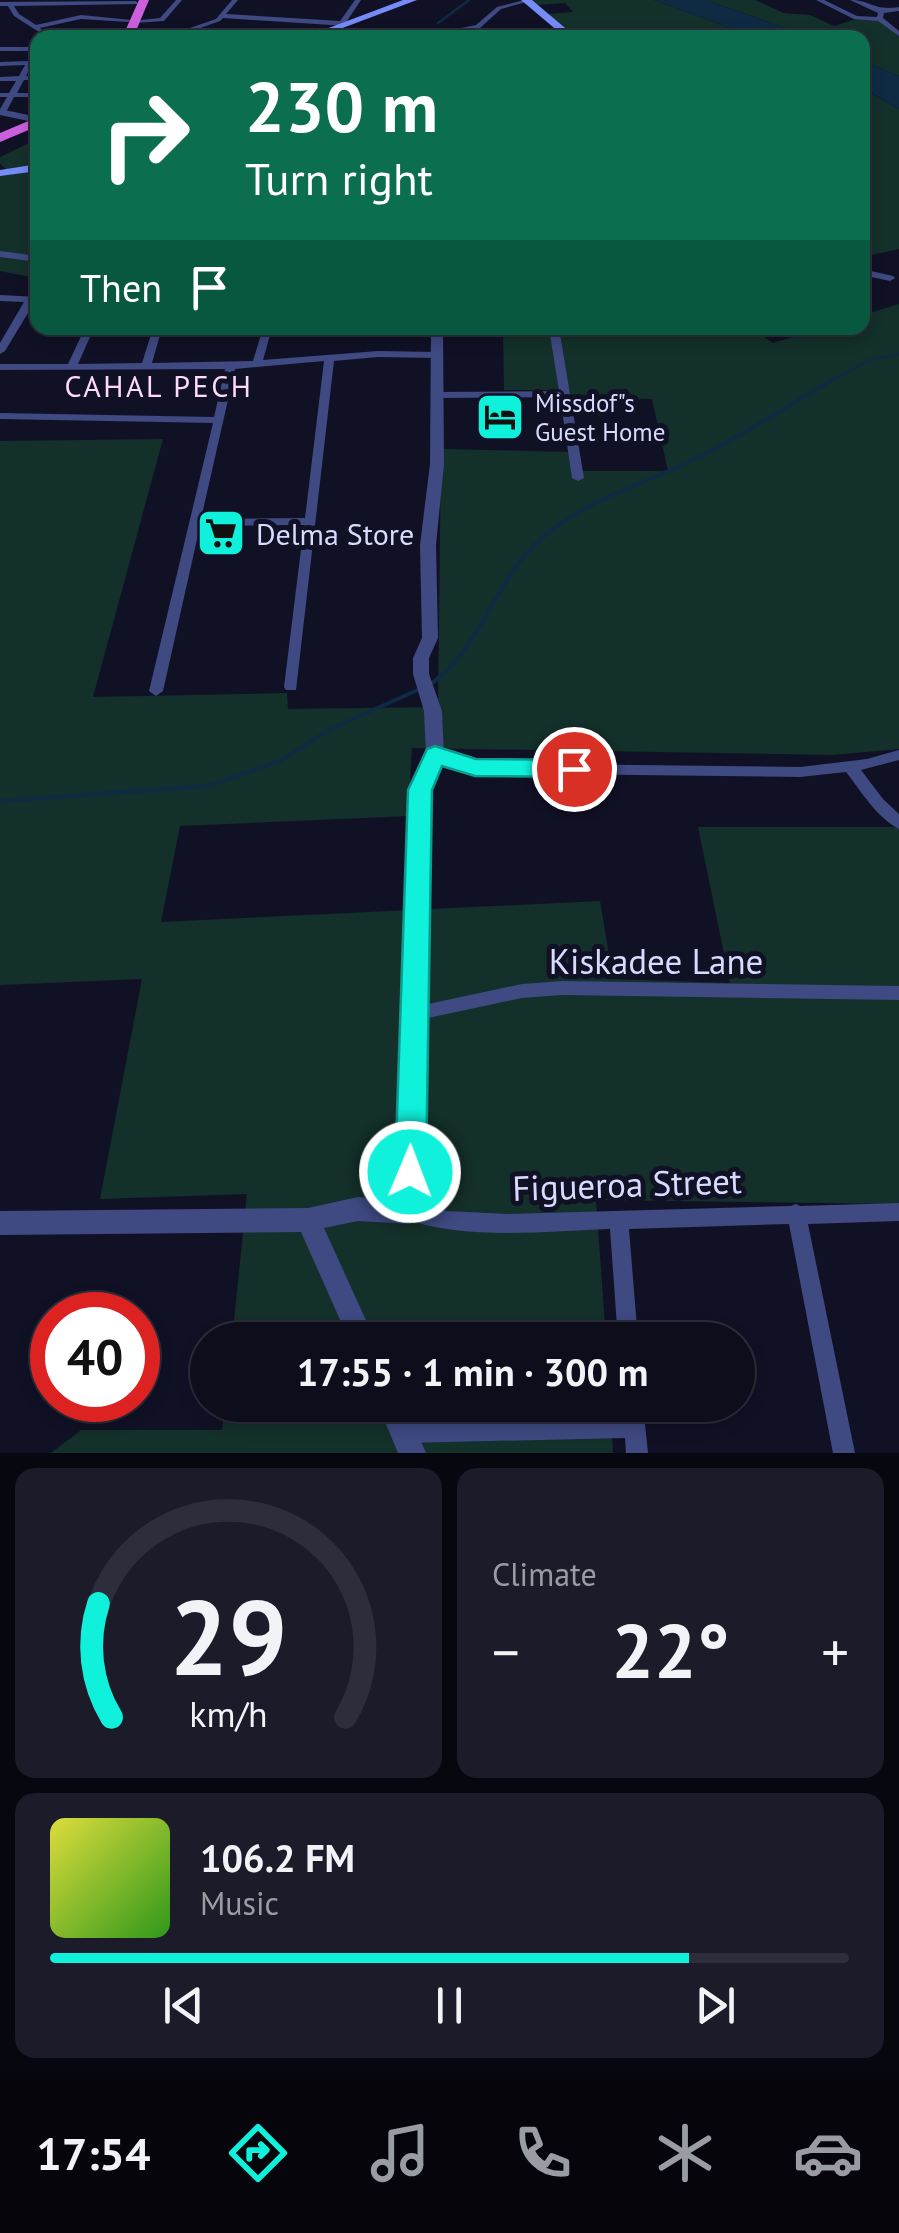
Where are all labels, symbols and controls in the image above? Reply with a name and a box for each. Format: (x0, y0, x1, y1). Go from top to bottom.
text: 230 m (245, 61, 438, 151)
icon: right (80, 70, 210, 200)
text: Turn right (245, 149, 433, 207)
icon: arrive (182, 260, 237, 315)
text: Then (80, 263, 162, 312)
district label: CAHAL PECH (65, 366, 253, 405)
place label: Missdof"s Guest Home (535, 387, 665, 448)
hotel icon: Missdof"s Guest Home (474, 391, 526, 443)
supermarket icon: Delma Store (195, 507, 247, 559)
place label: Delma Store (256, 514, 414, 553)
pin (532, 727, 617, 812)
icon: arrive (547, 742, 602, 797)
street label: Kiskadee Lane (549, 938, 763, 984)
position arrow (358, 1120, 462, 1224)
street label: Figueroa Street (511, 1157, 743, 1211)
speed limit sign: 40 (30, 1292, 160, 1422)
text: 17:55 · 1 min · 300 m (297, 1347, 648, 1396)
text: Climate (492, 1553, 597, 1595)
text: 29 (170, 1569, 287, 1704)
text: 22° (612, 1602, 729, 1699)
text: − (492, 1616, 520, 1687)
text: + (821, 1616, 849, 1687)
text: km/h (189, 1691, 268, 1737)
text: 106.2 FM (200, 1833, 355, 1882)
text: Music (200, 1882, 279, 1924)
icon: previous (156, 1978, 211, 2033)
icon: pause (422, 1978, 477, 2033)
icon: next (688, 1978, 743, 2033)
icon: directions (223, 2118, 293, 2188)
icon: music (365, 2118, 435, 2188)
icon: phone (508, 2118, 578, 2188)
icon: climate (650, 2118, 720, 2188)
icon: car (793, 2118, 863, 2188)
text: 17:54 (36, 2124, 150, 2182)

